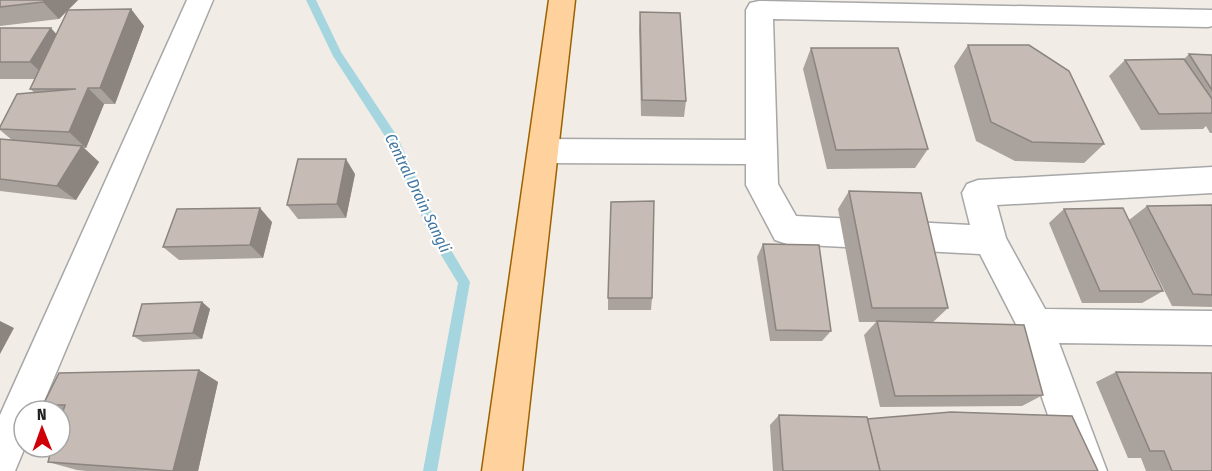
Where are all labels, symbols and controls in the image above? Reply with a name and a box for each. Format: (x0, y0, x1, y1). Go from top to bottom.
water label: Central Drain Sangli (381, 130, 455, 256)
north arrow (12, 399, 72, 459)
text: N (37, 405, 47, 424)

